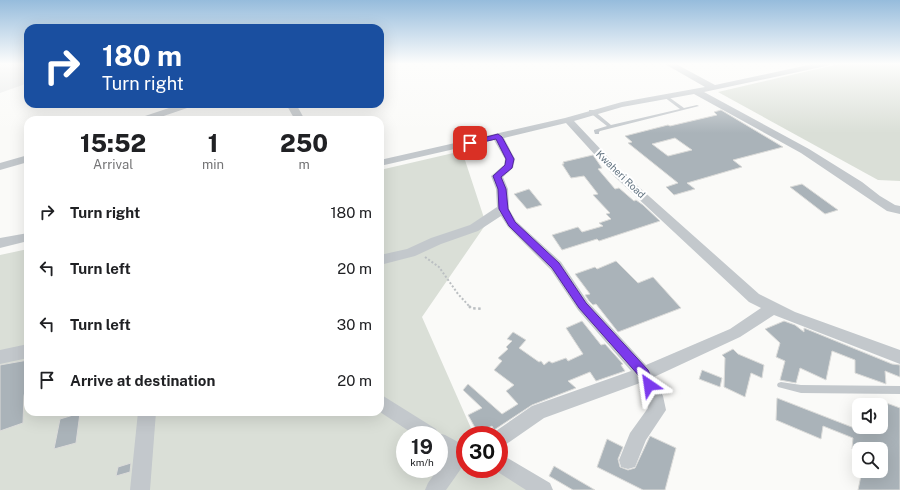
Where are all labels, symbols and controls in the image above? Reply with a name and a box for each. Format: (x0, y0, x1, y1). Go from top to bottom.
text: 180 m (102, 39, 182, 72)
icon: right (36, 40, 88, 92)
text: Turn right (102, 73, 184, 94)
pin (453, 126, 487, 160)
text: 15:52 (80, 129, 146, 157)
text: 1 (208, 129, 218, 157)
text: 250 (280, 129, 328, 157)
icon: arrive (459, 132, 481, 154)
street label: Kwaheri Road (594, 148, 648, 200)
text: Arrival (93, 157, 133, 172)
text: min (202, 157, 224, 172)
text: m (298, 157, 310, 172)
icon: right (36, 201, 58, 223)
text: Turn right (70, 204, 140, 221)
text: 180 m (330, 204, 372, 221)
icon: left (36, 257, 58, 279)
text: Turn left (70, 260, 131, 277)
text: 20 m (337, 260, 372, 277)
icon: left (36, 313, 58, 335)
text: Turn left (70, 316, 131, 333)
text: 30 m (337, 316, 372, 333)
position arrow (628, 364, 670, 406)
icon: arrive (36, 369, 58, 391)
text: Arrive at destination (70, 372, 215, 389)
text: 20 m (337, 372, 372, 389)
map controls (852, 398, 888, 478)
button: sound (852, 398, 888, 434)
speed limit sign: 30 (456, 426, 508, 478)
text: 19 (411, 435, 433, 459)
button: search (852, 442, 888, 478)
text: km/h (410, 456, 434, 468)

